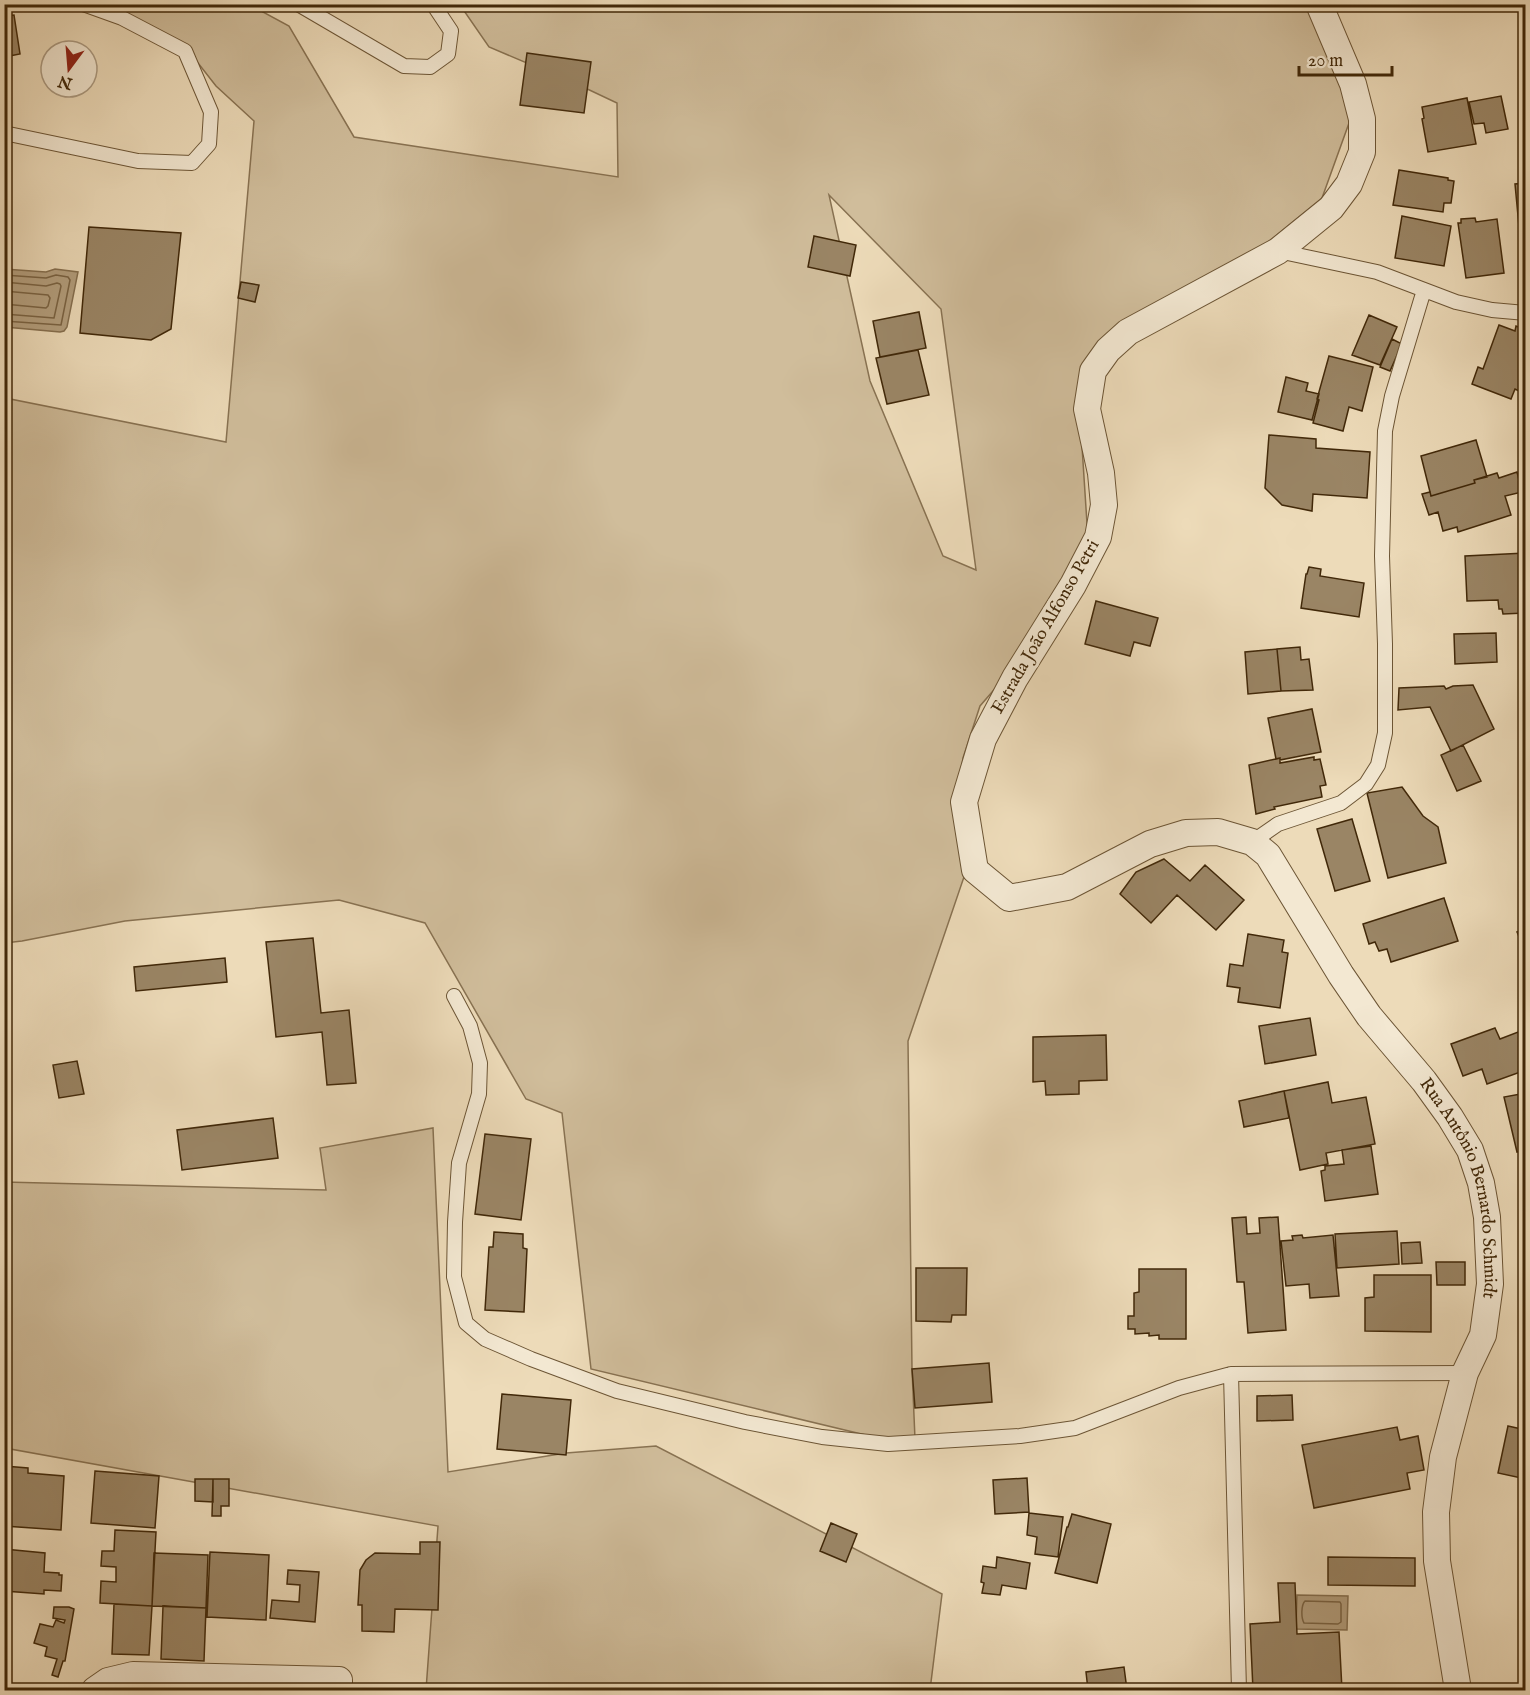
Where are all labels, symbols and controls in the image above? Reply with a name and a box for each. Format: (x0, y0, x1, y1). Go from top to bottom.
north arrow (39, 39, 99, 99)
scale bar (1299, 39, 1392, 77)
text: 20 m (1308, 50, 1343, 73)
text: N (56, 70, 76, 93)
street label: Estrada João Alfonso Petri (987, 536, 1105, 718)
street label: Rua Antônio Bernardo Schmidt (1414, 1073, 1502, 1300)

